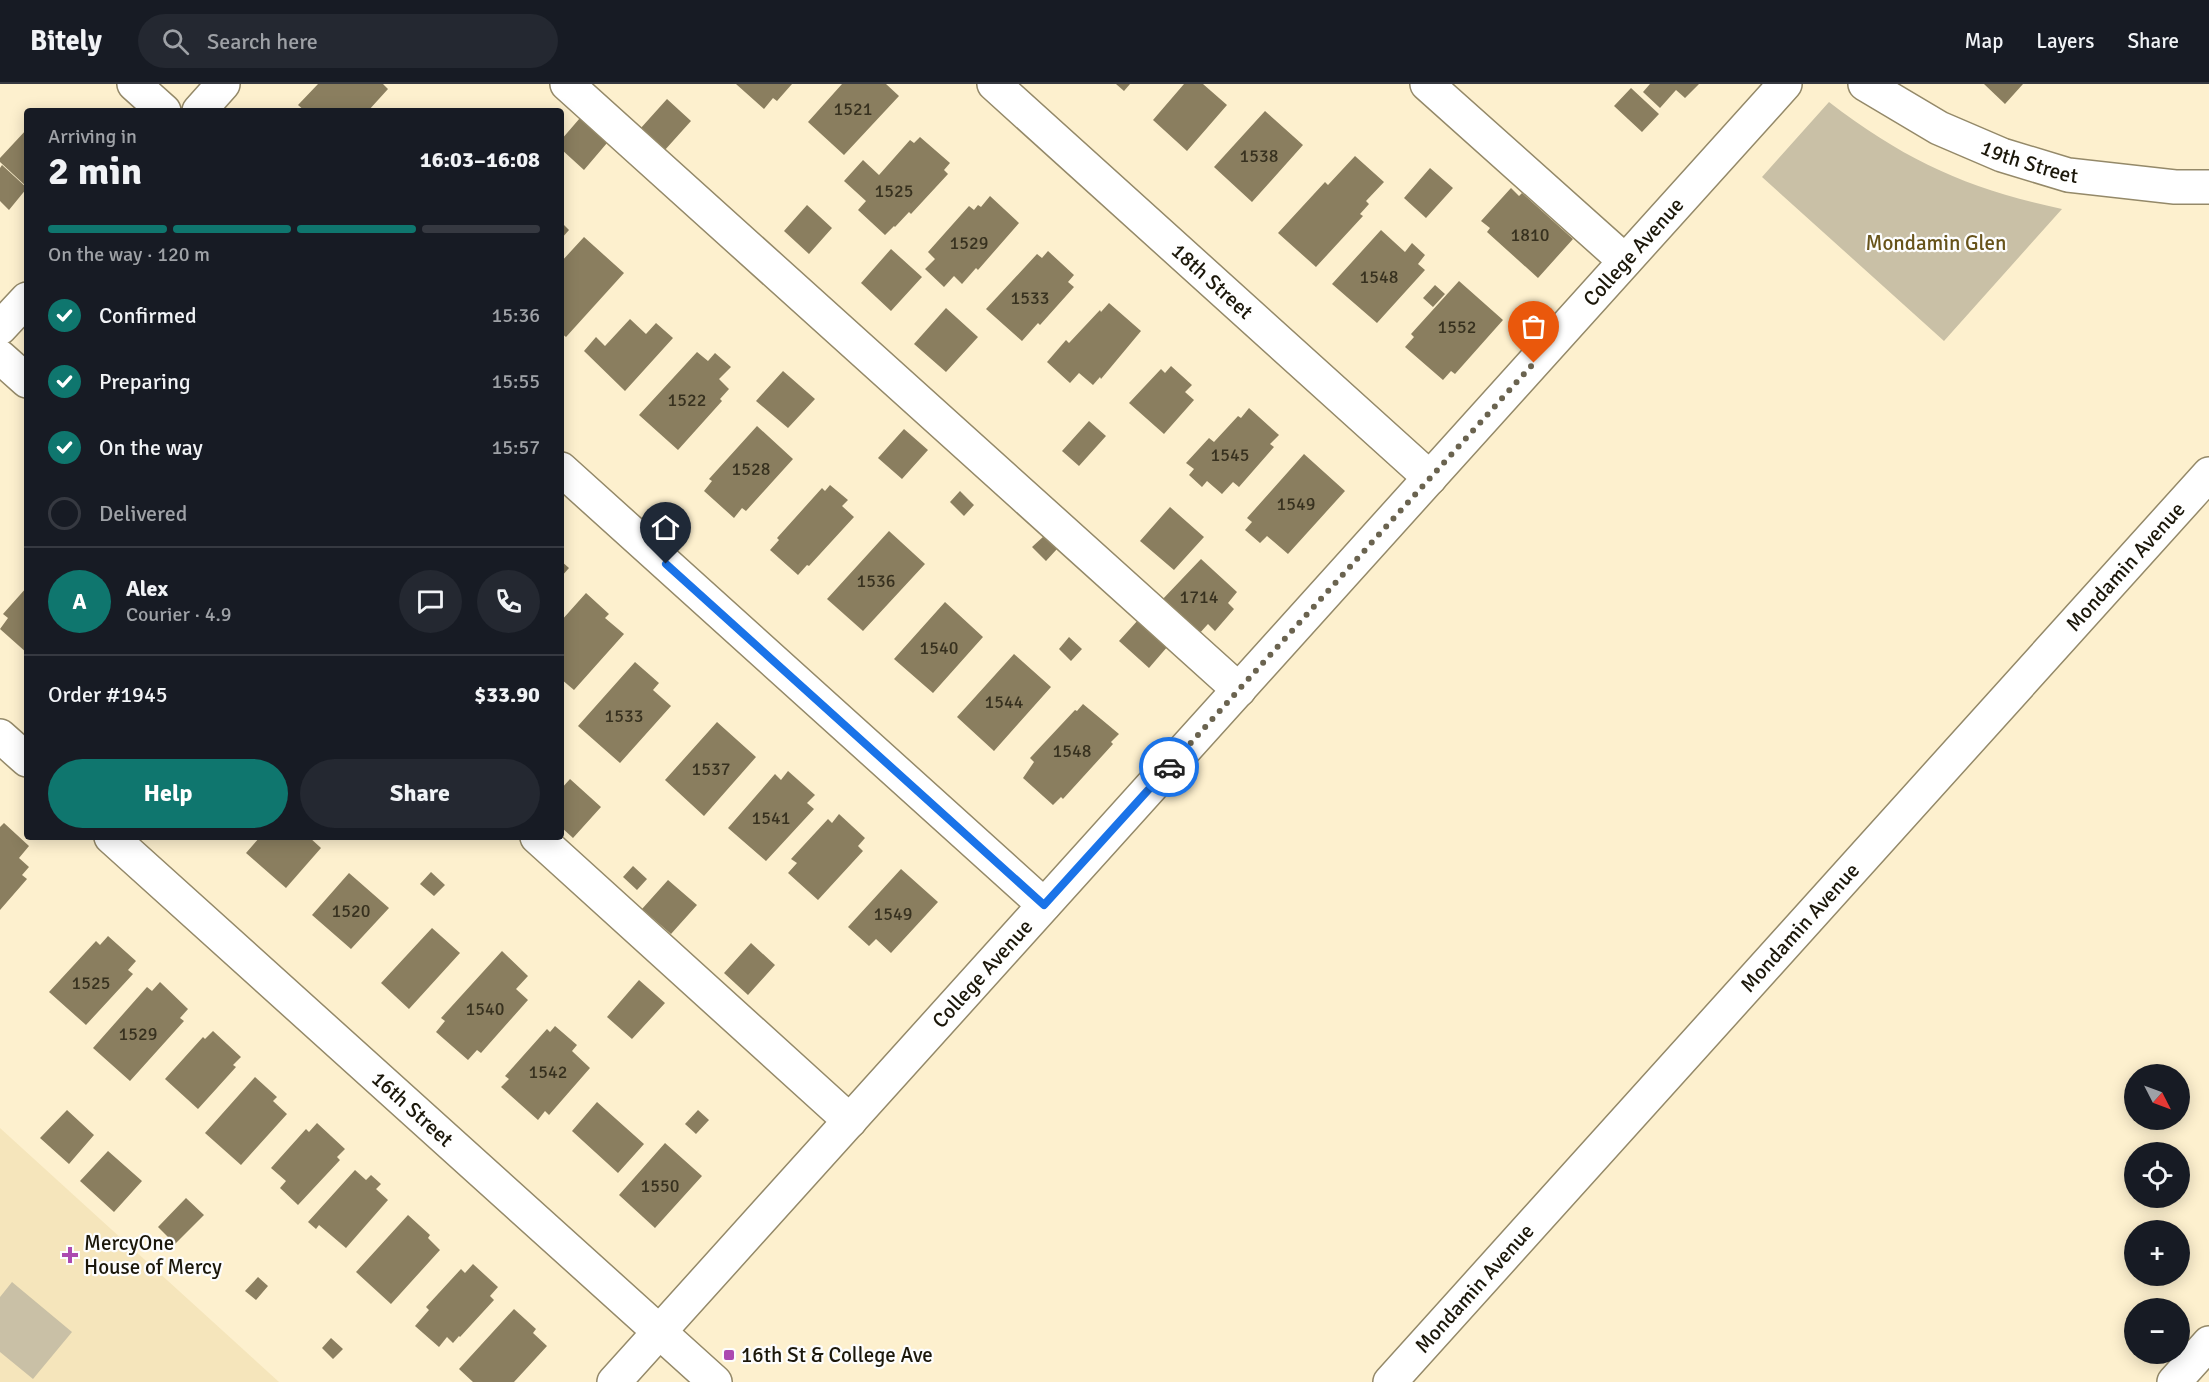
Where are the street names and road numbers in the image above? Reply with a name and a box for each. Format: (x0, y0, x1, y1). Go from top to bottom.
street label: 19th Street (1977, 134, 2079, 189)
street label: College Avenue (1578, 192, 1689, 312)
street label: 18th Street (1166, 238, 1258, 325)
street label: Mondamin Avenue (2060, 497, 2190, 637)
street label: Mondamin Avenue (1735, 857, 1865, 998)
street label: College Avenue (927, 914, 1038, 1034)
street label: 16th Street (366, 1066, 459, 1152)
street label: Mondamin Avenue (1409, 1218, 1539, 1359)

